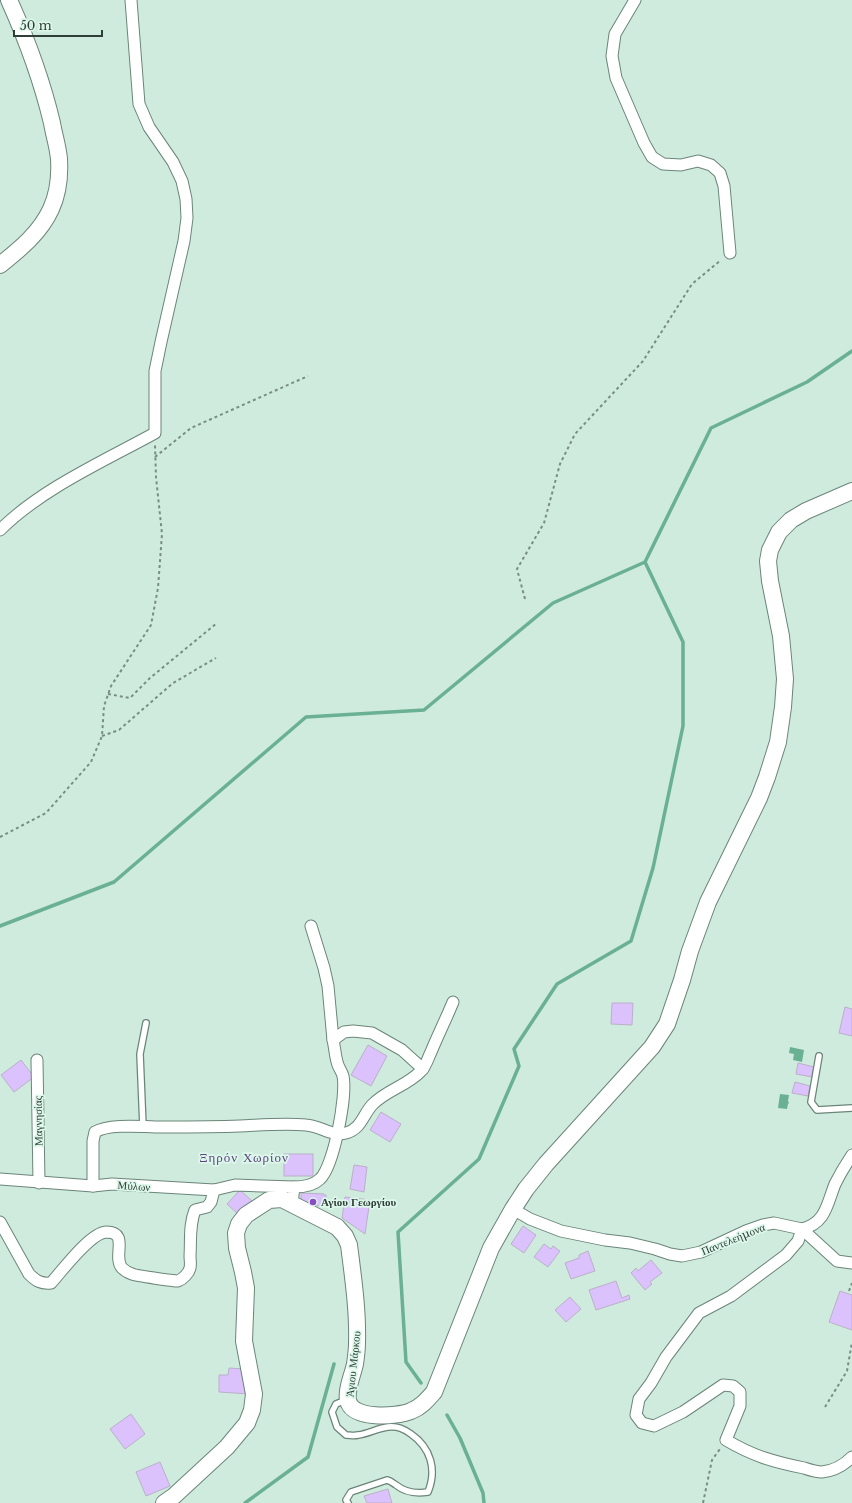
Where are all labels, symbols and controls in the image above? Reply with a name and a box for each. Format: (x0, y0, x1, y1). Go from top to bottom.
scale bar (14, 12, 102, 38)
text: 50 m (20, 18, 52, 33)
street label: Μαγνησίας (31, 1095, 45, 1146)
district label: Ξηρόν Χωρίον (199, 1149, 289, 1166)
street label: Μύλων (117, 1178, 151, 1194)
place label: Αγίου Γεωργίου (321, 1195, 397, 1209)
marker: Αγίου Γεωργίου (308, 1197, 318, 1207)
street label: Παντελεήμονα (699, 1220, 767, 1258)
street label: Άγιου Μάρκου (343, 1330, 363, 1398)

